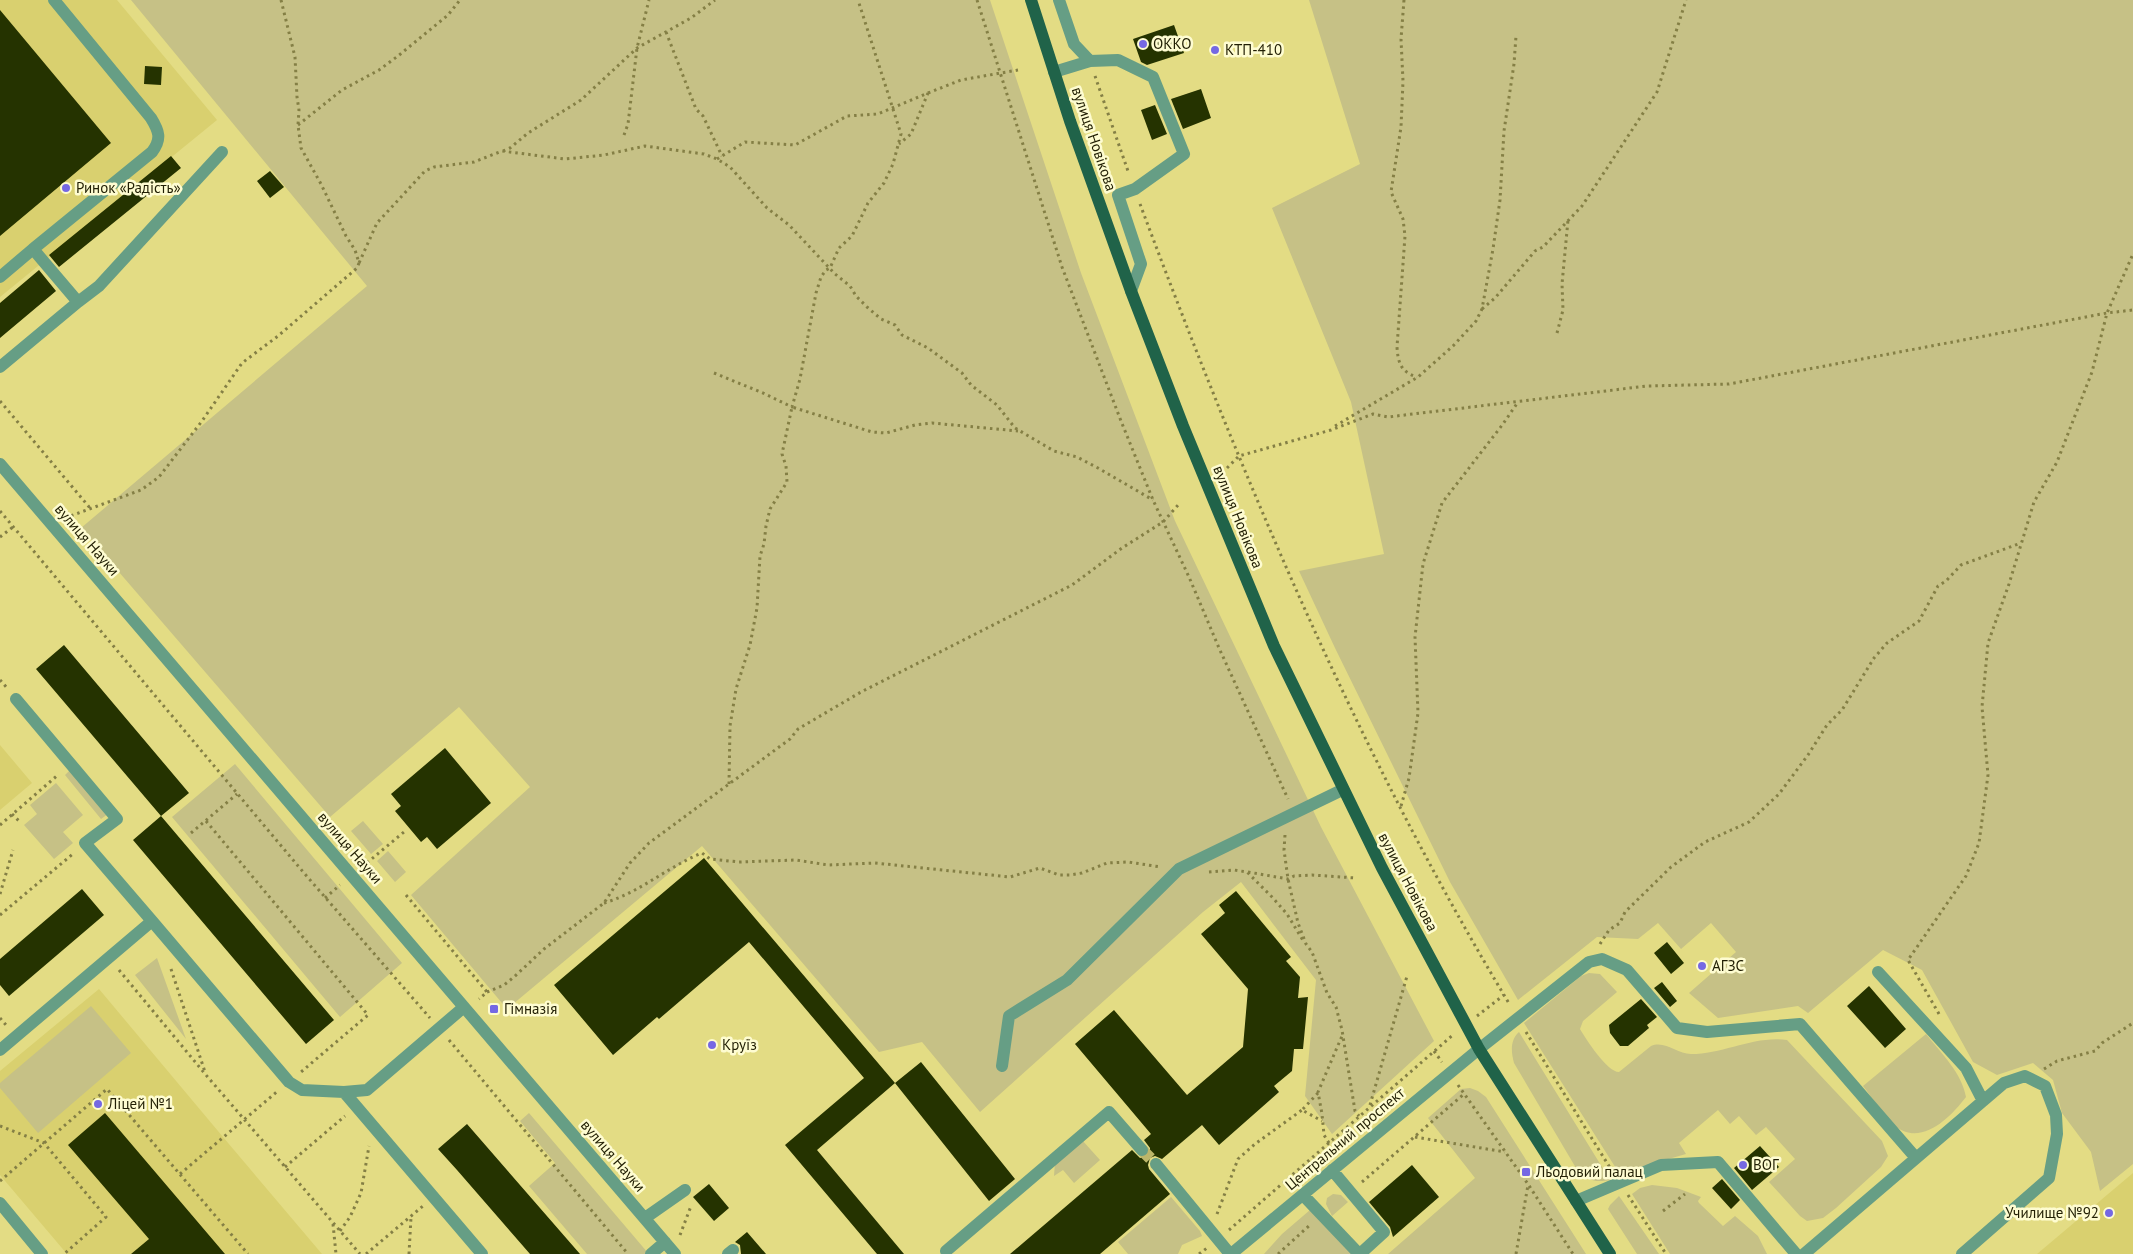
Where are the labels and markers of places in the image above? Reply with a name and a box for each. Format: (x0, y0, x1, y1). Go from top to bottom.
place label: ОККО (1153, 34, 1192, 53)
marker: ОККО (1137, 38, 1149, 50)
place label: КТП-410 (1225, 40, 1282, 59)
marker: КТП-410 (1209, 44, 1221, 56)
place label: Ринок «Радість» (76, 178, 181, 197)
marker: Ринок «Радість» (60, 182, 72, 194)
place label: АГЗС (1712, 956, 1744, 975)
marker: АГЗС (1696, 960, 1708, 972)
place label: Гімназія (504, 999, 557, 1018)
marker: Гімназія (488, 1003, 500, 1015)
place label: Круїз (722, 1035, 757, 1054)
marker: Круїз (706, 1039, 718, 1051)
place label: Ліцей №1 (107, 1094, 173, 1113)
marker: Ліцей №1 (92, 1098, 104, 1110)
place label: ВОГ (1753, 1155, 1779, 1174)
marker: ВОГ (1737, 1159, 1749, 1171)
place label: Льодовий палац (1535, 1162, 1643, 1181)
marker: Льодовий палац (1520, 1166, 1532, 1178)
place label: Училище №92 (2005, 1203, 2099, 1222)
marker: Училище №92 (2103, 1207, 2115, 1219)

